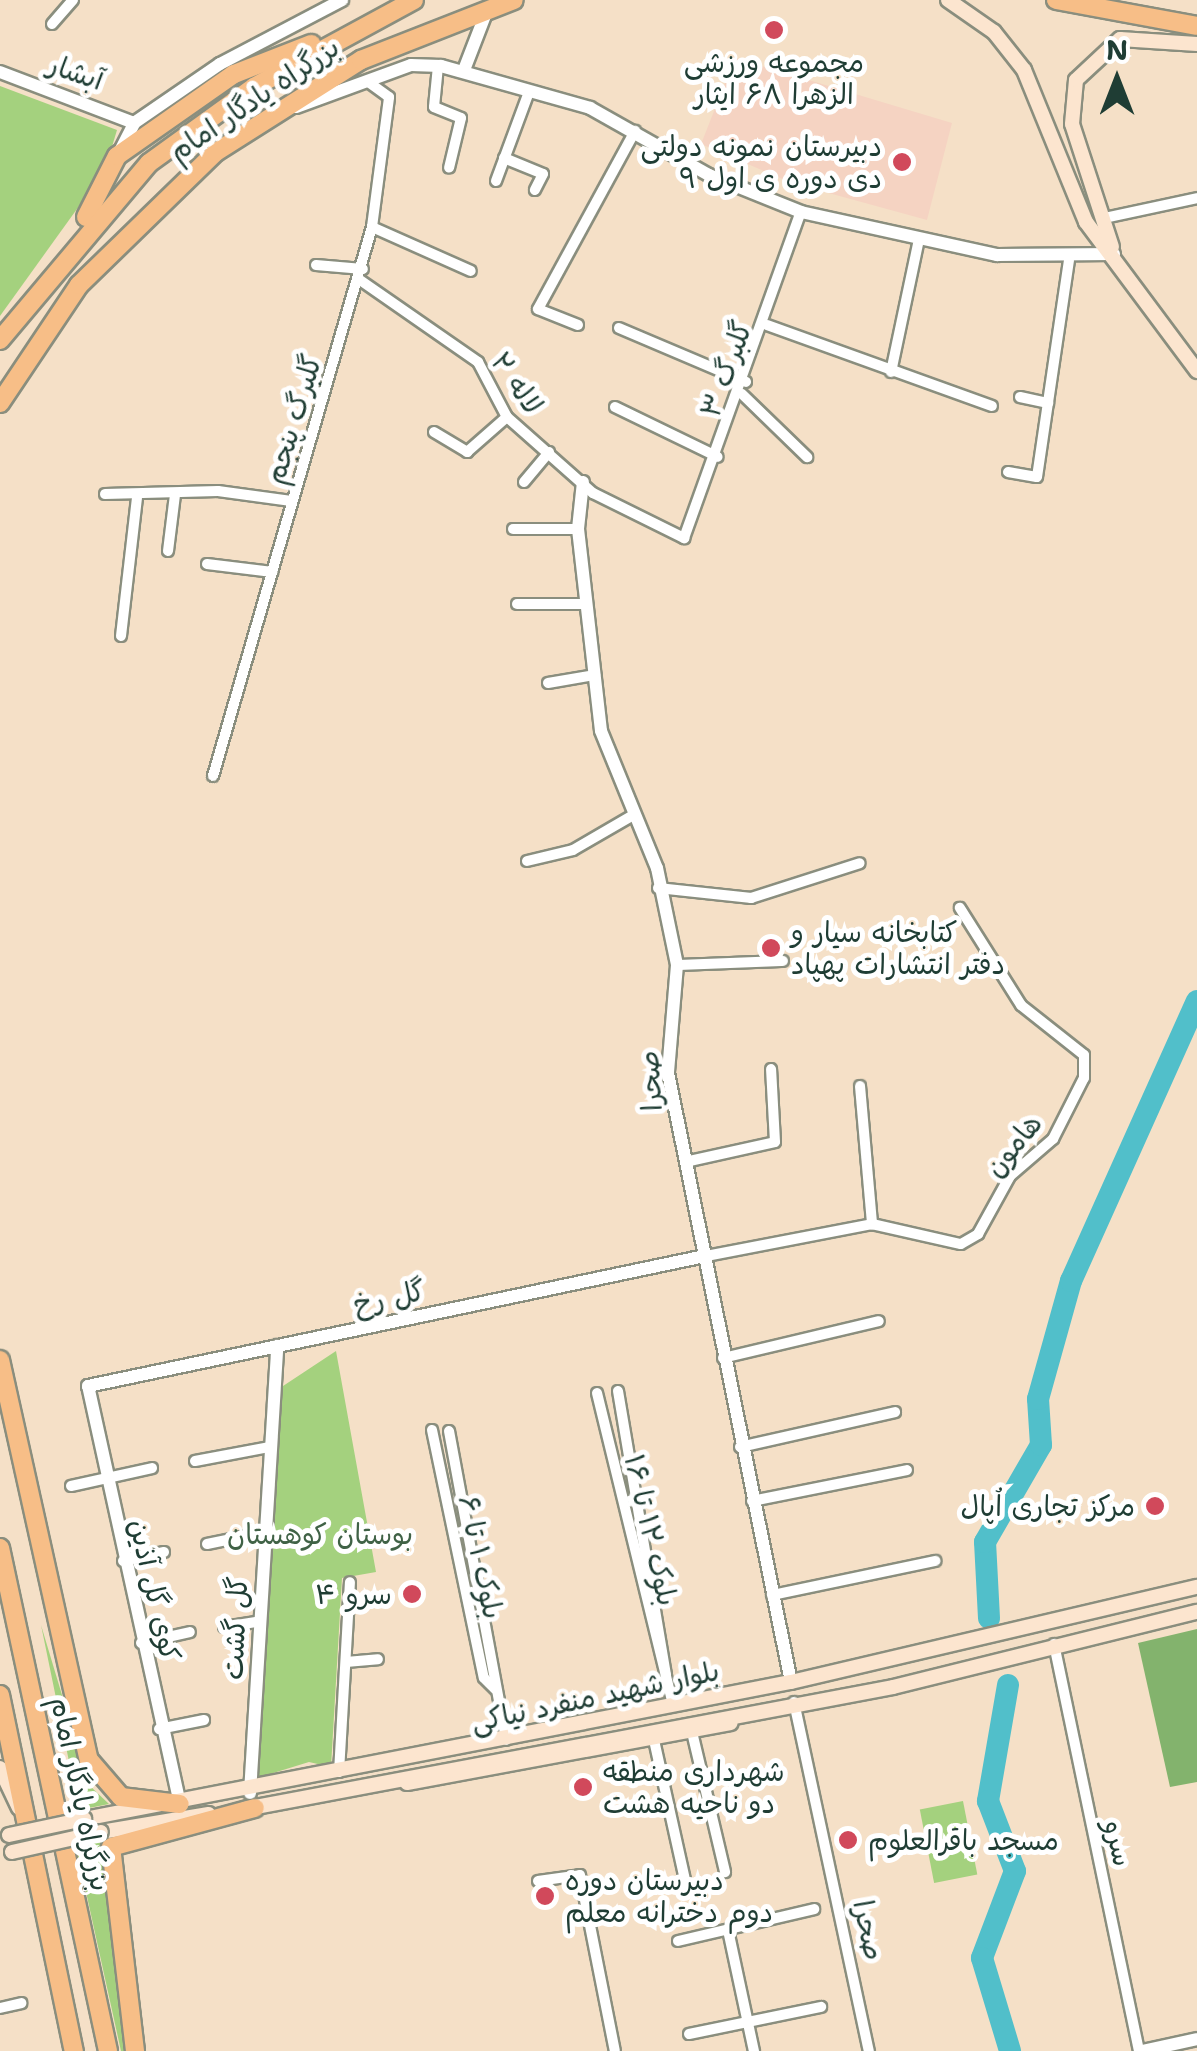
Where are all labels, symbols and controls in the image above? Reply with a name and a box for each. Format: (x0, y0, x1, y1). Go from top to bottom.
marker: مجموعه ورزشی الزهرا ۶۸ ایثار (763, 19, 785, 41)
street label: بزرگراه یادگار امام (163, 30, 345, 168)
north arrow (1067, 30, 1167, 130)
text: N (1106, 31, 1128, 69)
place label: مجموعه ورزشی الزهرا ۶۸ ایثار (684, 45, 864, 111)
street label: آبشار (44, 47, 108, 97)
place label: دبیرستان نمونه دولتی ۹ دی دوره ی اول (640, 129, 882, 195)
marker: دبیرستان نمونه دولتی ۹ دی دوره ی اول (891, 151, 913, 173)
street label: گلبرگ ۳ (693, 316, 759, 422)
street label: لاله ۲ (484, 346, 550, 420)
street label: گلبرگ پنجم (257, 350, 329, 488)
place label: کتابخانه سیار و دفتر انتشارات پهپاد (791, 915, 1005, 981)
marker: کتابخانه سیار و دفتر انتشارات پهپاد (760, 937, 782, 959)
street label: صحرا (631, 1050, 669, 1112)
street label: هامون (977, 1107, 1049, 1183)
street label: گل رخ (350, 1273, 428, 1321)
street label: بلوک ۱۲ تا ۱۶ (617, 1451, 685, 1609)
place label: مرکز تجاری اُپال (961, 1489, 1135, 1523)
street label: بلوک ۱ تا ۶ (452, 1492, 510, 1622)
marker: مرکز تجاری اُپال (1144, 1495, 1166, 1517)
street label: کوی گل آذین (122, 1516, 188, 1664)
park label: بوستان کوهستان (227, 1517, 413, 1551)
street label: گل گشت (216, 1576, 254, 1680)
place label: سرو ۴ (315, 1577, 392, 1611)
marker: سرو ۴ (401, 1583, 423, 1605)
street label: بلوار شهید منفرد نیاکی (468, 1653, 722, 1739)
street label: بزرگراه یادگار امام (44, 1694, 118, 1894)
place label: شهرداری منطقه دو ناحیه هشت (603, 1754, 785, 1820)
marker: شهرداری منطقه دو ناحیه هشت (572, 1776, 594, 1798)
street label: سرو (1098, 1817, 1140, 1869)
place label: مسجد باقرالعلوم (868, 1823, 1059, 1857)
marker: مسجد باقرالعلوم (837, 1829, 859, 1851)
place label: دبیرستان دوره دوم دخترانه معلم (565, 1863, 773, 1929)
marker: دبیرستان دوره دوم دخترانه معلم (534, 1885, 556, 1907)
street label: صحرا (846, 1897, 892, 1963)

